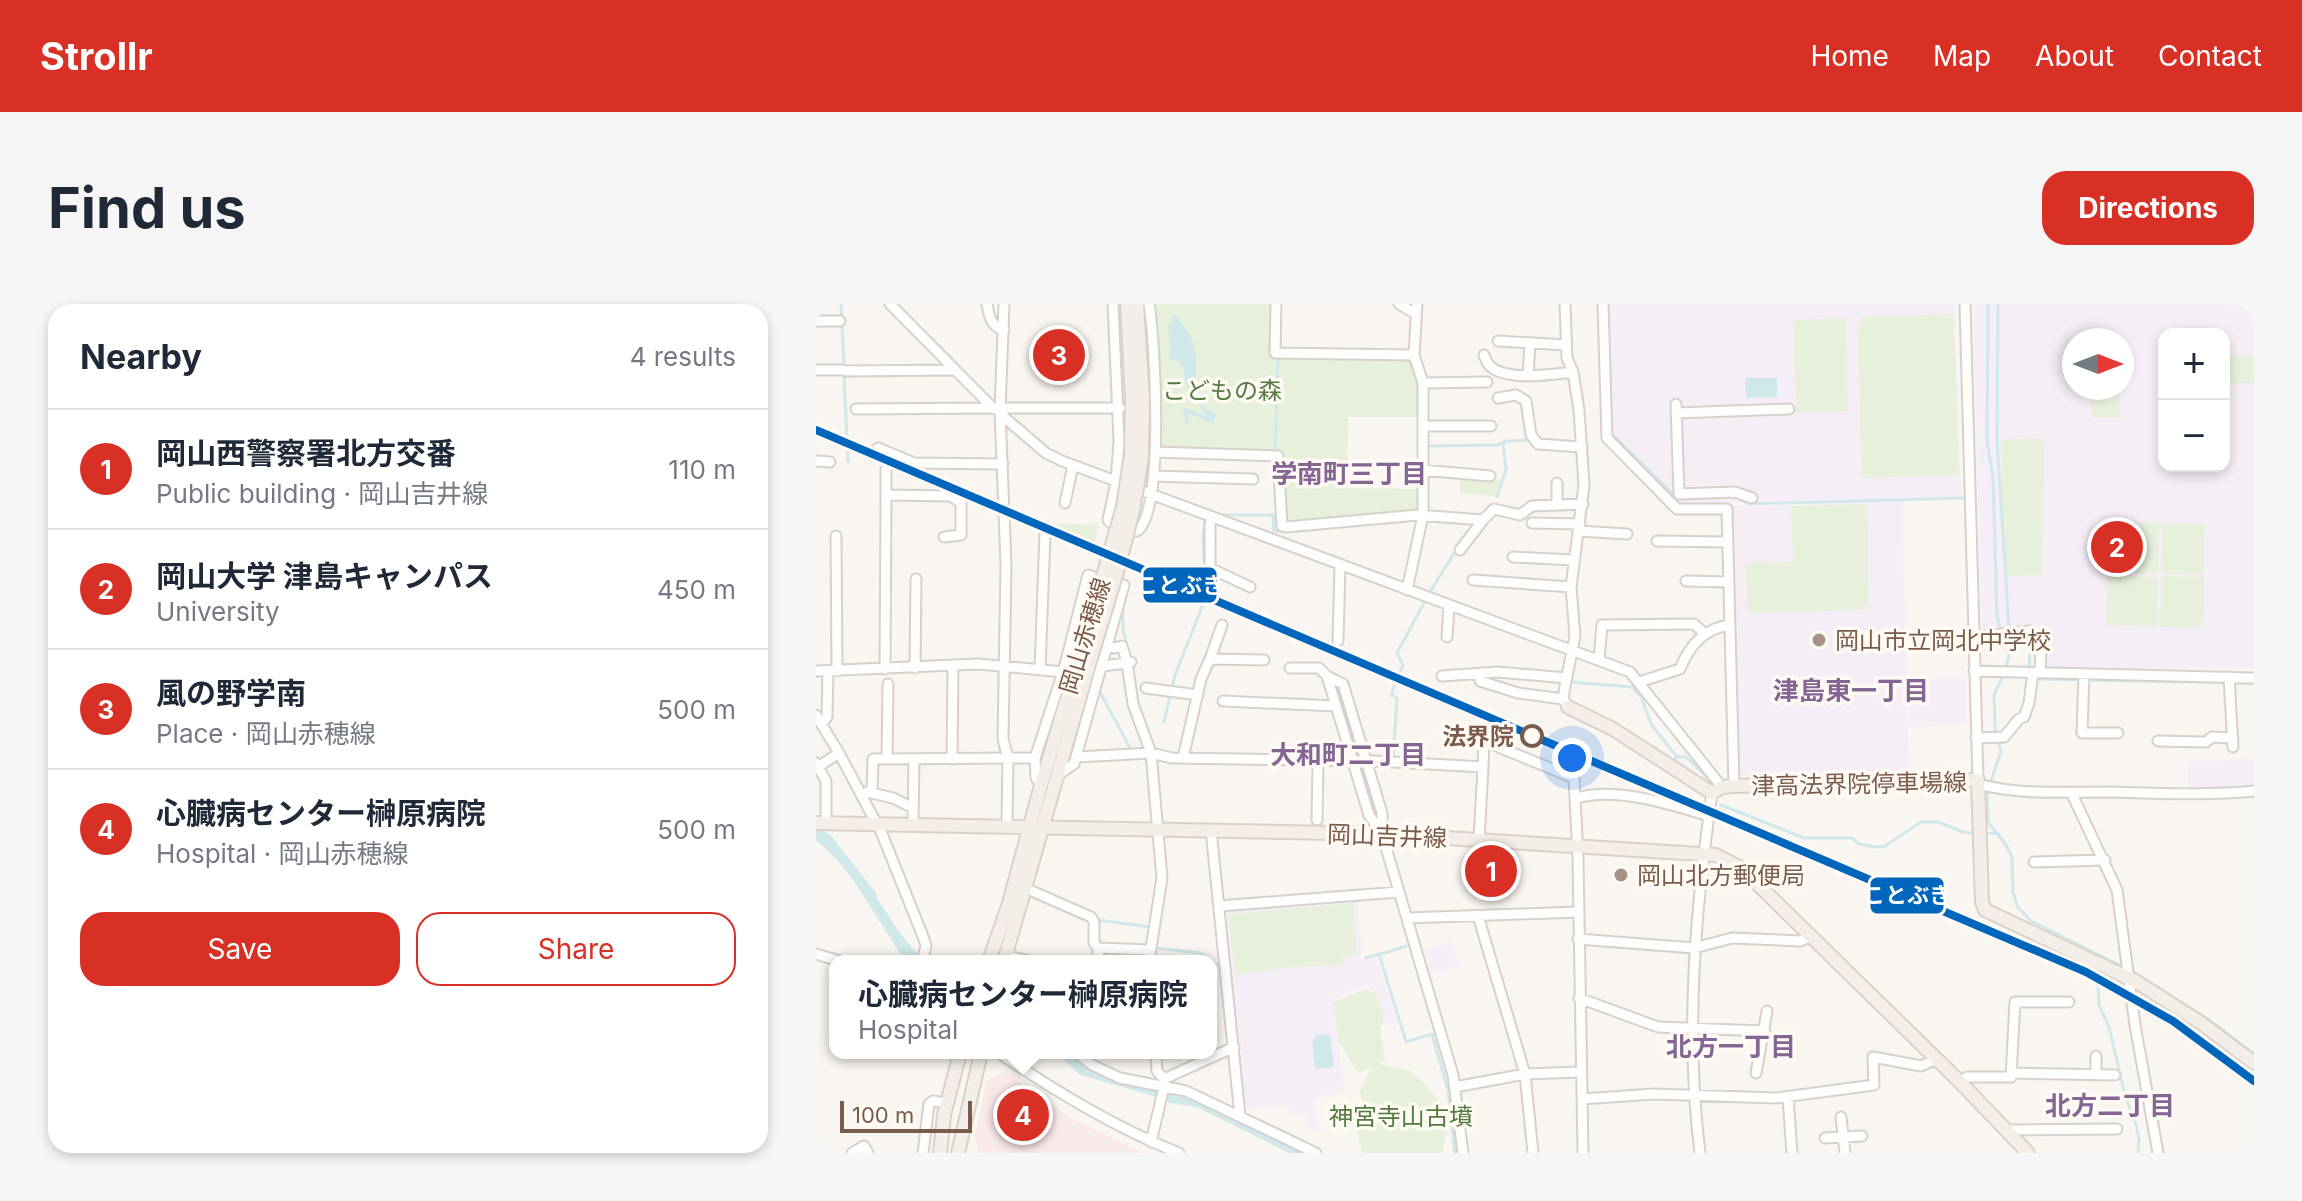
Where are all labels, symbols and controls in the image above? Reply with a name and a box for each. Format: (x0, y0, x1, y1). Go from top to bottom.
text: Strollr (40, 33, 153, 79)
text: Home (1810, 39, 1889, 73)
text: Map (1933, 39, 1991, 73)
text: About (2035, 39, 2114, 73)
text: Contact (2158, 39, 2262, 73)
button: Directions (2042, 171, 2254, 245)
text: Find us (48, 174, 246, 242)
pin: 3 (1033, 325, 1085, 385)
north arrow (2062, 328, 2134, 400)
map controls (2158, 328, 2230, 472)
button: + (2158, 328, 2230, 400)
text: Nearby (80, 336, 202, 377)
text: 4 results (630, 341, 736, 372)
park label: こどもの森 (1162, 376, 1282, 405)
button: − (2158, 400, 2230, 472)
text: 岡山西警察署北方交番 (156, 435, 456, 471)
text: 1 (100, 454, 112, 485)
text: 110 m (668, 454, 736, 485)
district label: 学南町三丁目 (1271, 458, 1427, 489)
text: Public building · 岡山吉井線 (156, 478, 488, 509)
pin: 2 (2091, 517, 2143, 577)
text: 岡山大学 津島キャンパス (156, 558, 493, 594)
line badge: ことぶき (1142, 566, 1218, 604)
text: ことぶき (1136, 572, 1224, 598)
text: 2 (98, 574, 114, 605)
text: 450 m (657, 574, 736, 605)
street label: 岡山赤穂線 (1054, 574, 1116, 698)
text: University (156, 596, 280, 627)
place label: 岡山市立岡北中学校 (1835, 626, 2051, 655)
marker: 岡山市立岡北中学校 (1810, 631, 1828, 649)
text: 風の野学南 (156, 675, 306, 711)
district label: 津島東一丁目 (1773, 675, 1929, 706)
text: 3 (98, 694, 114, 725)
text: 500 m (657, 694, 736, 725)
text: Place · 岡山赤穂線 (156, 718, 376, 749)
place label: 法界院 (1442, 722, 1514, 751)
marker: 法界院 (1521, 725, 1543, 747)
your location (1552, 738, 1592, 778)
district label: 大和町二丁目 (1270, 739, 1426, 770)
street label: 津高法界院停車場線 (1751, 768, 1967, 800)
text: 心臓病センター榊原病院 (156, 795, 486, 831)
text: 4 (97, 814, 115, 845)
text: 500 m (657, 814, 736, 845)
street label: 岡山吉井線 (1327, 819, 1447, 853)
text: Hospital · 岡山赤穂線 (156, 838, 409, 869)
pin: 1 (1465, 841, 1517, 901)
place label: 岡山北方郵便局 (1637, 861, 1805, 890)
marker: 岡山北方郵便局 (1612, 866, 1630, 884)
line badge: ことぶき (1869, 876, 1945, 915)
text: ことぶき (1863, 882, 1951, 908)
button: Save (80, 912, 400, 986)
button: Share (416, 912, 736, 986)
popup (829, 955, 1217, 1059)
text: 心臓病センター榊原病院 (858, 976, 1188, 1012)
text: Hospital (858, 1014, 958, 1045)
district label: 北方一丁目 (1666, 1031, 1796, 1062)
pin: 4 (997, 1085, 1049, 1145)
district label: 北方二丁目 (2045, 1090, 2175, 1121)
scale bar (840, 1097, 972, 1133)
text: 100 m (852, 1102, 914, 1128)
park label: 神宮寺山古墳 (1329, 1102, 1473, 1131)

